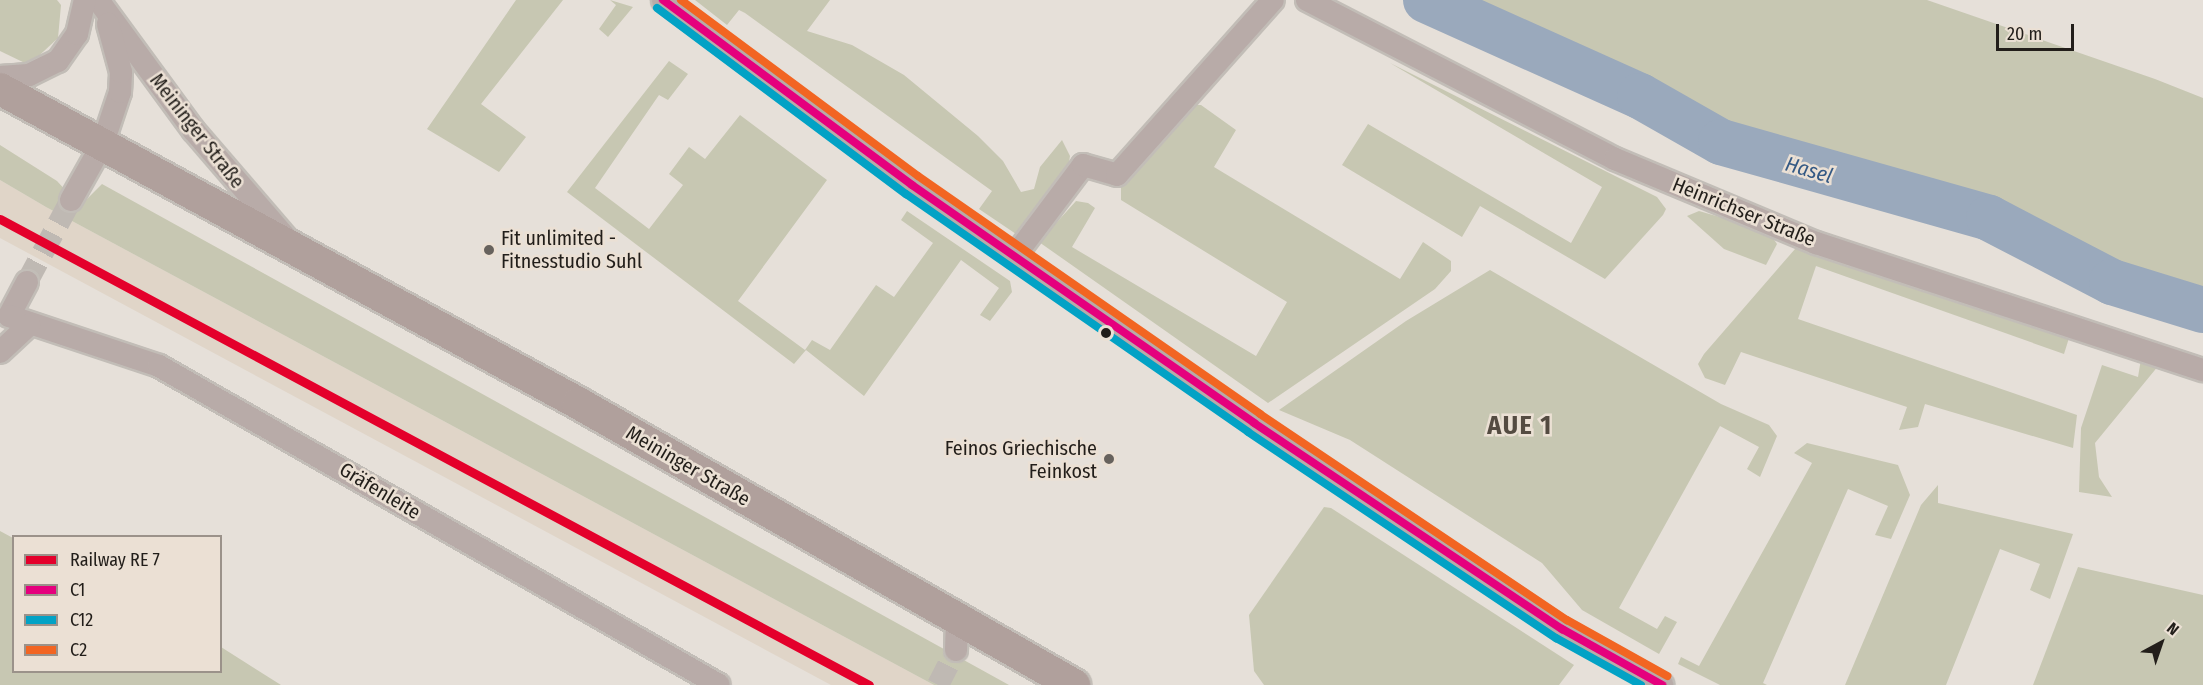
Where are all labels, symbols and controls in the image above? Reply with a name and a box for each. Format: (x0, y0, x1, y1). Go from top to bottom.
scale bar (1999, 12, 2077, 50)
text: 20 m (2007, 23, 2042, 45)
street label: Meininger Straße (145, 69, 249, 193)
water label: Hasel (1782, 151, 1836, 189)
street label: Heinrichser Straße (1669, 172, 1819, 252)
place label: Fit unlimited - Fitnesstudio Suhl (501, 226, 642, 273)
marker: Fit unlimited - Fitnesstudio Suhl (482, 243, 496, 257)
unlabelled marker (1100, 327, 1112, 339)
district label: AUE 1 (1487, 410, 1553, 442)
street label: Meininger Straße (622, 421, 754, 511)
place label: Feinos Griechische Feinkost (945, 436, 1097, 483)
marker: Feinos Griechische Feinkost (1102, 452, 1116, 466)
street label: Gräfenleite (335, 457, 425, 525)
legend (12, 535, 222, 673)
text: Railway RE 7 (70, 549, 160, 571)
text: C1 (70, 579, 85, 601)
text: C12 (70, 609, 93, 631)
north arrow (2131, 613, 2191, 673)
text: N (2163, 618, 2183, 639)
text: C2 (70, 639, 87, 661)

